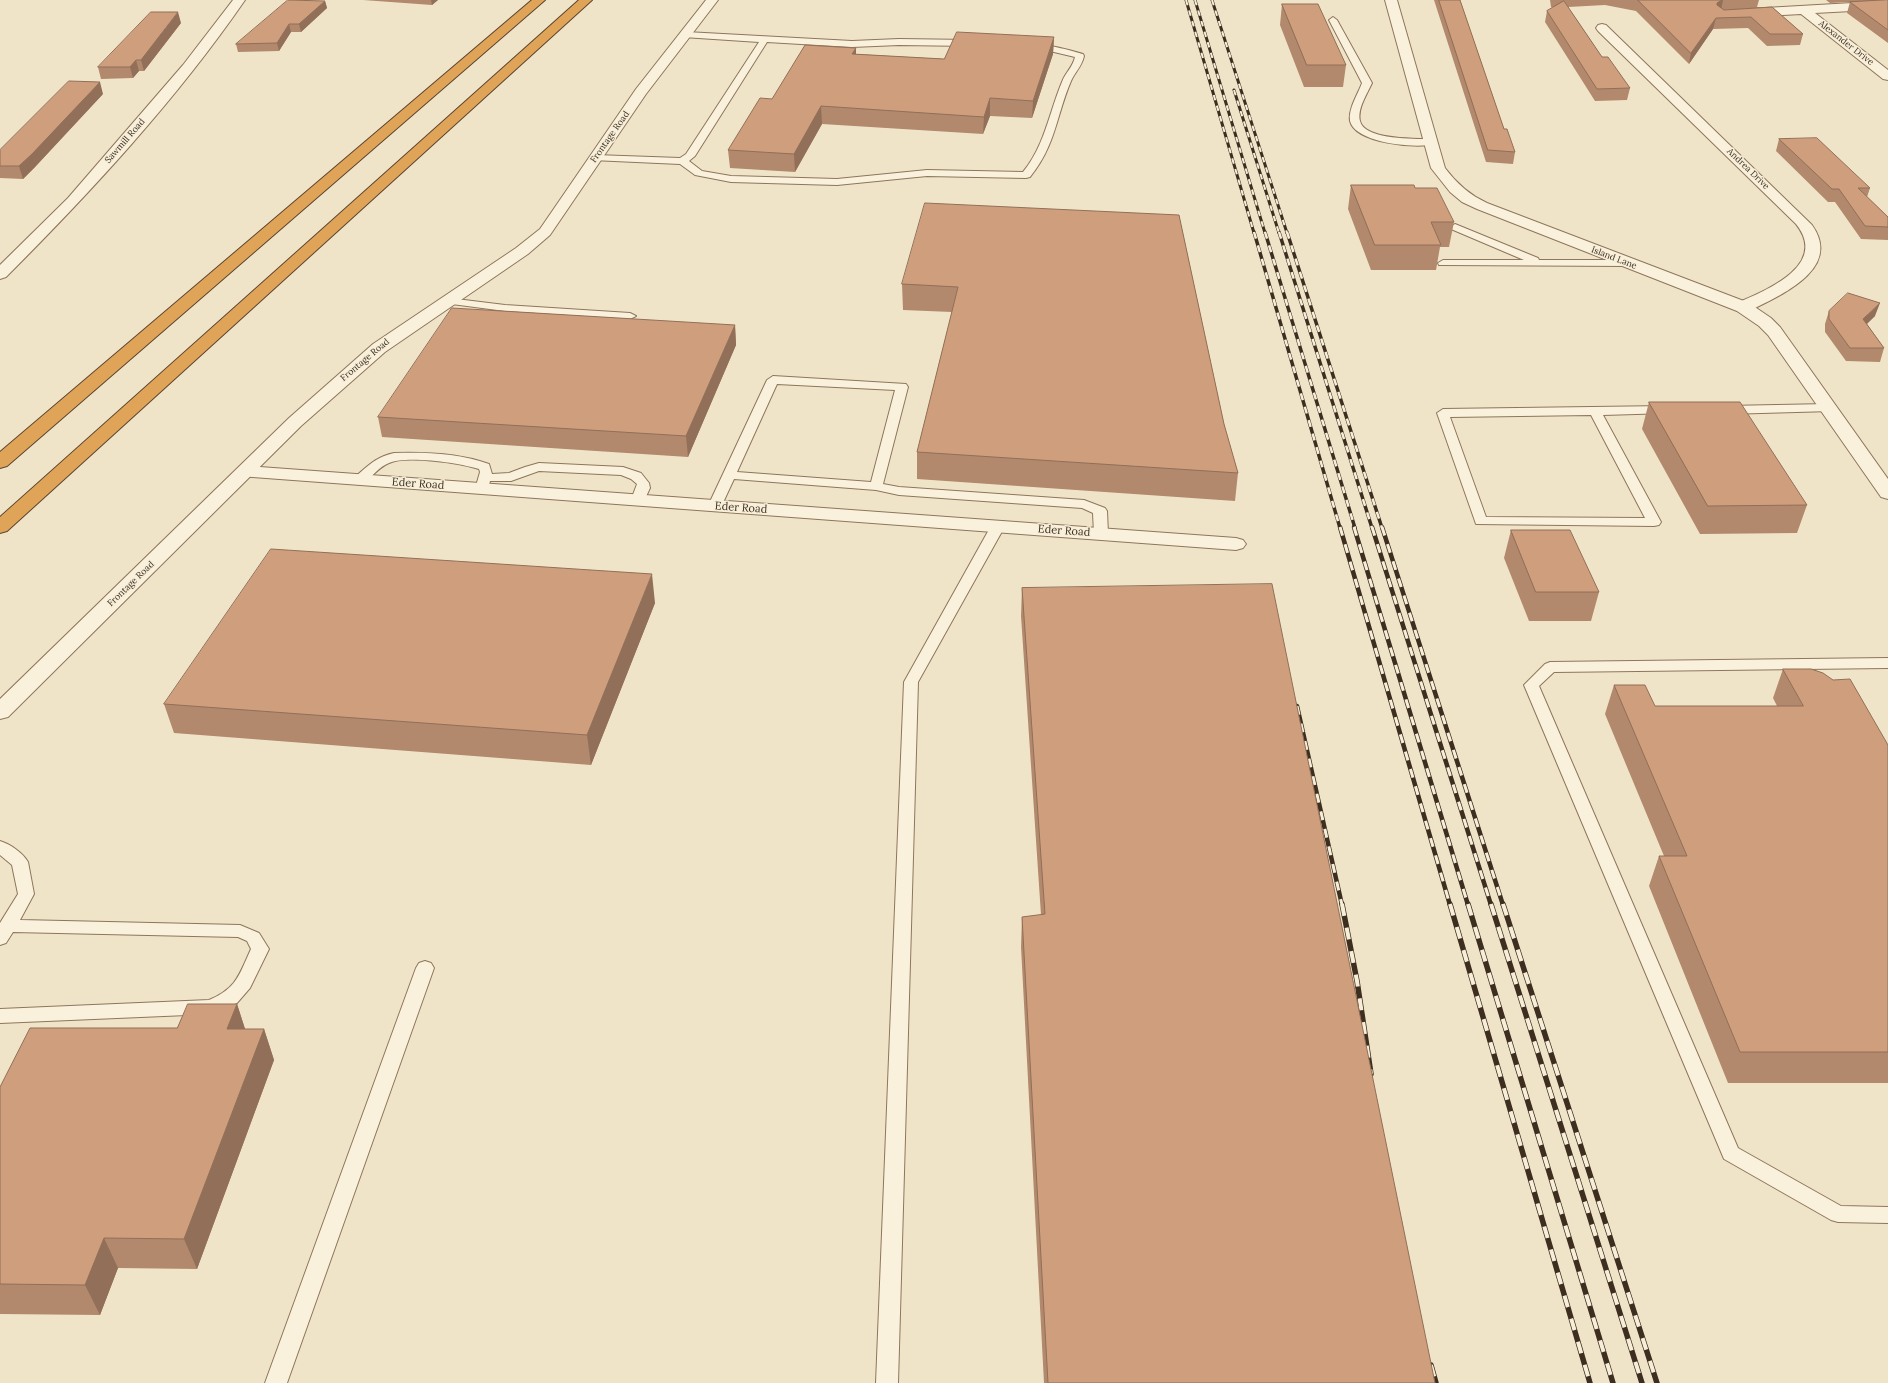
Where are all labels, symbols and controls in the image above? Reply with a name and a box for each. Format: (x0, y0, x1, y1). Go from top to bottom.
street label: Alexander Drive (1816, 18, 1876, 68)
street label: Frontage Road (588, 109, 632, 165)
street label: Sawmill Road (103, 116, 147, 166)
street label: Andrea Drive (1725, 146, 1771, 192)
street label: Island Lane (1590, 244, 1638, 272)
street label: Frontage Road (338, 336, 392, 384)
street label: Eder Road (391, 476, 445, 492)
street label: Eder Road (714, 500, 768, 516)
street label: Eder Road (1037, 523, 1091, 539)
street label: Frontage Road (105, 559, 157, 609)

